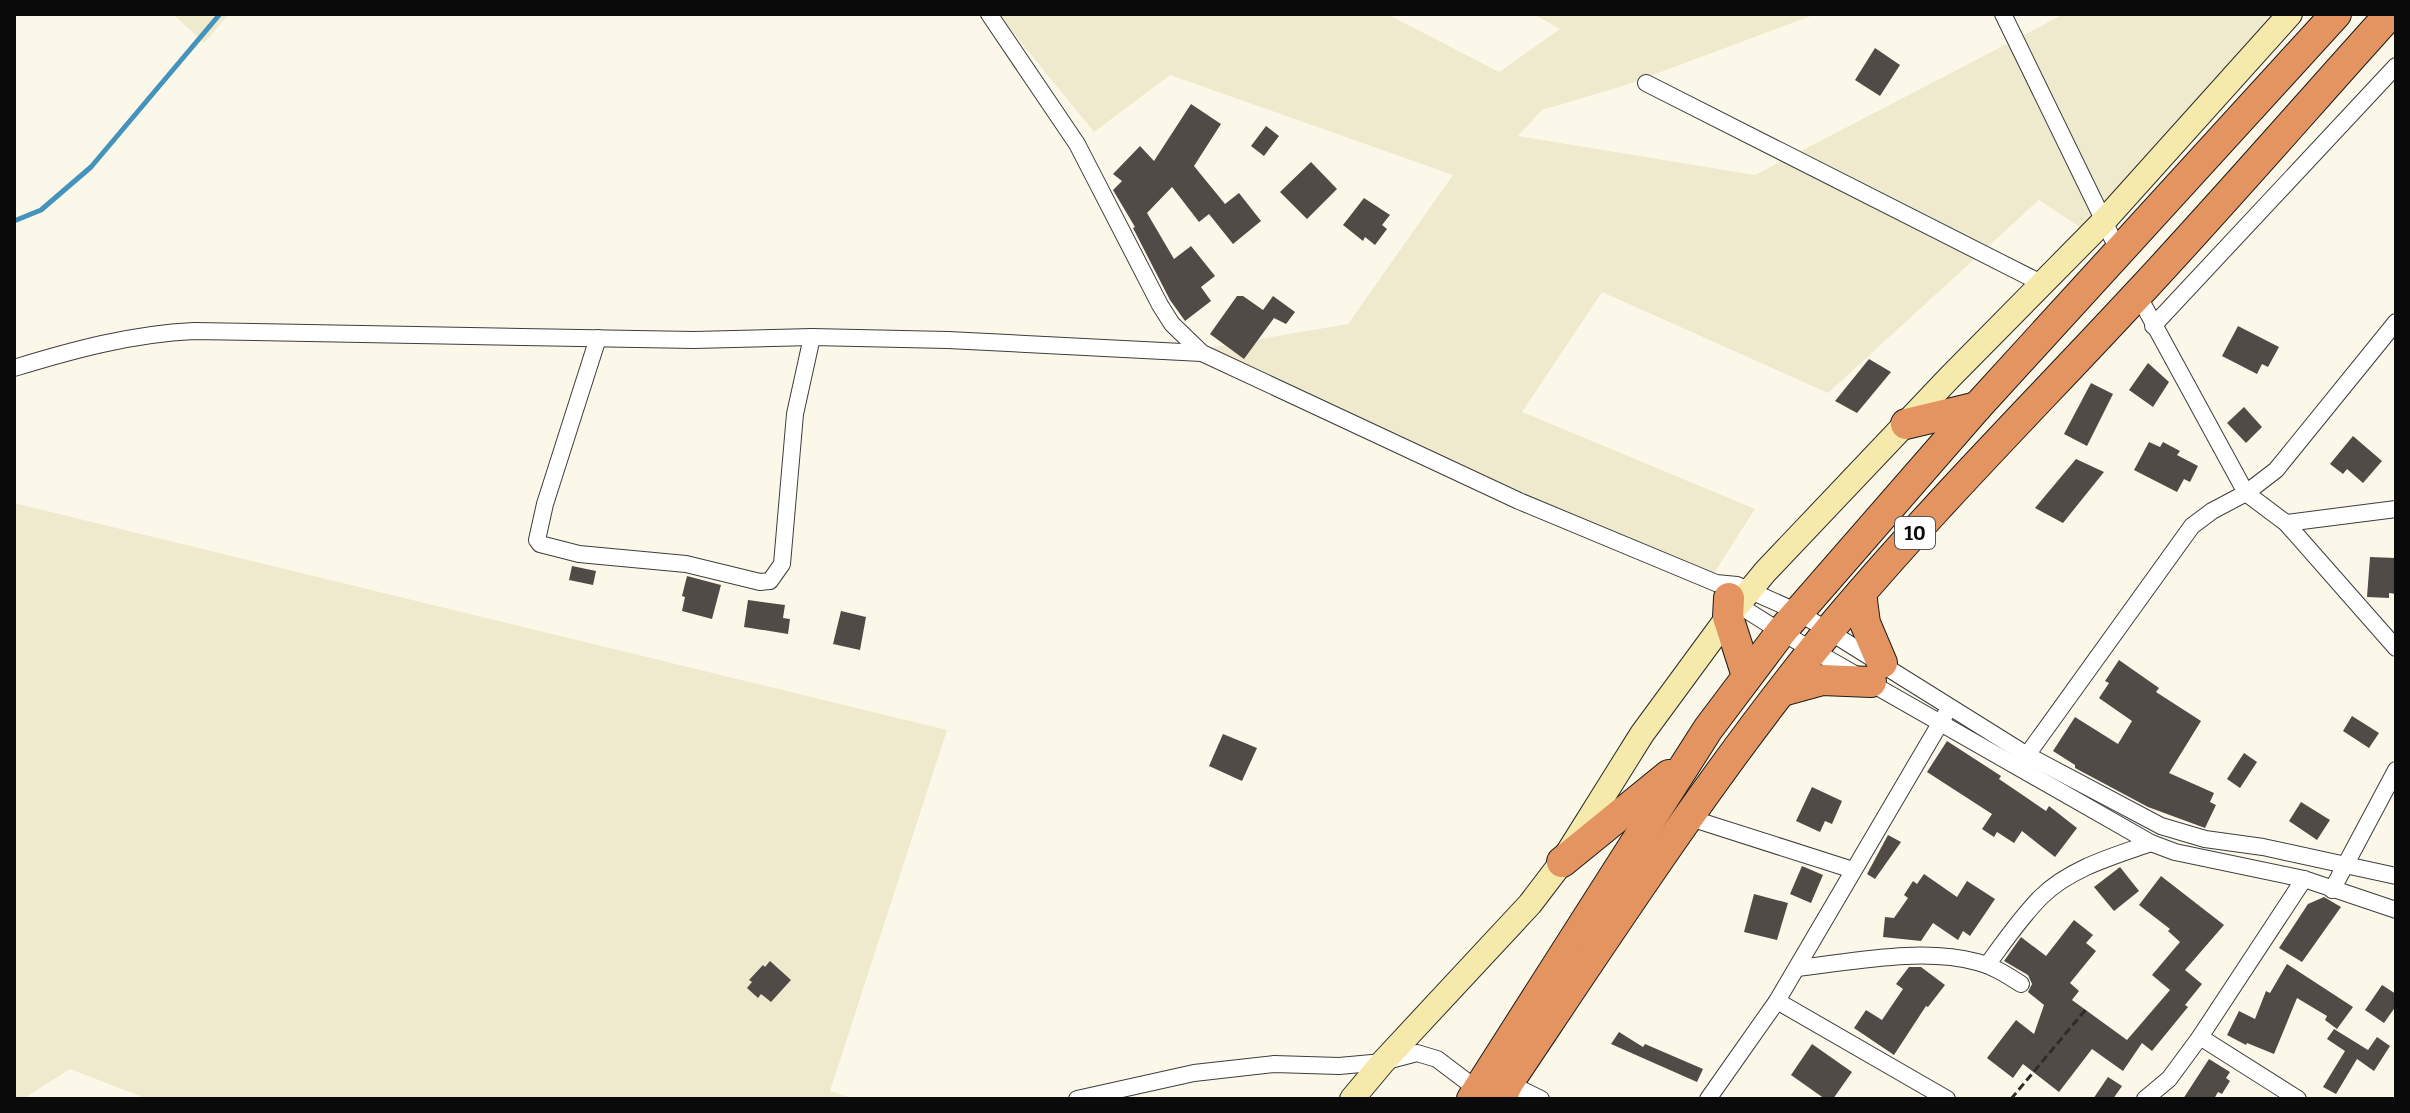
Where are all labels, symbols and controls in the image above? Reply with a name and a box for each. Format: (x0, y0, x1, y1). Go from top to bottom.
road number: 10 (1895, 517, 1935, 549)

